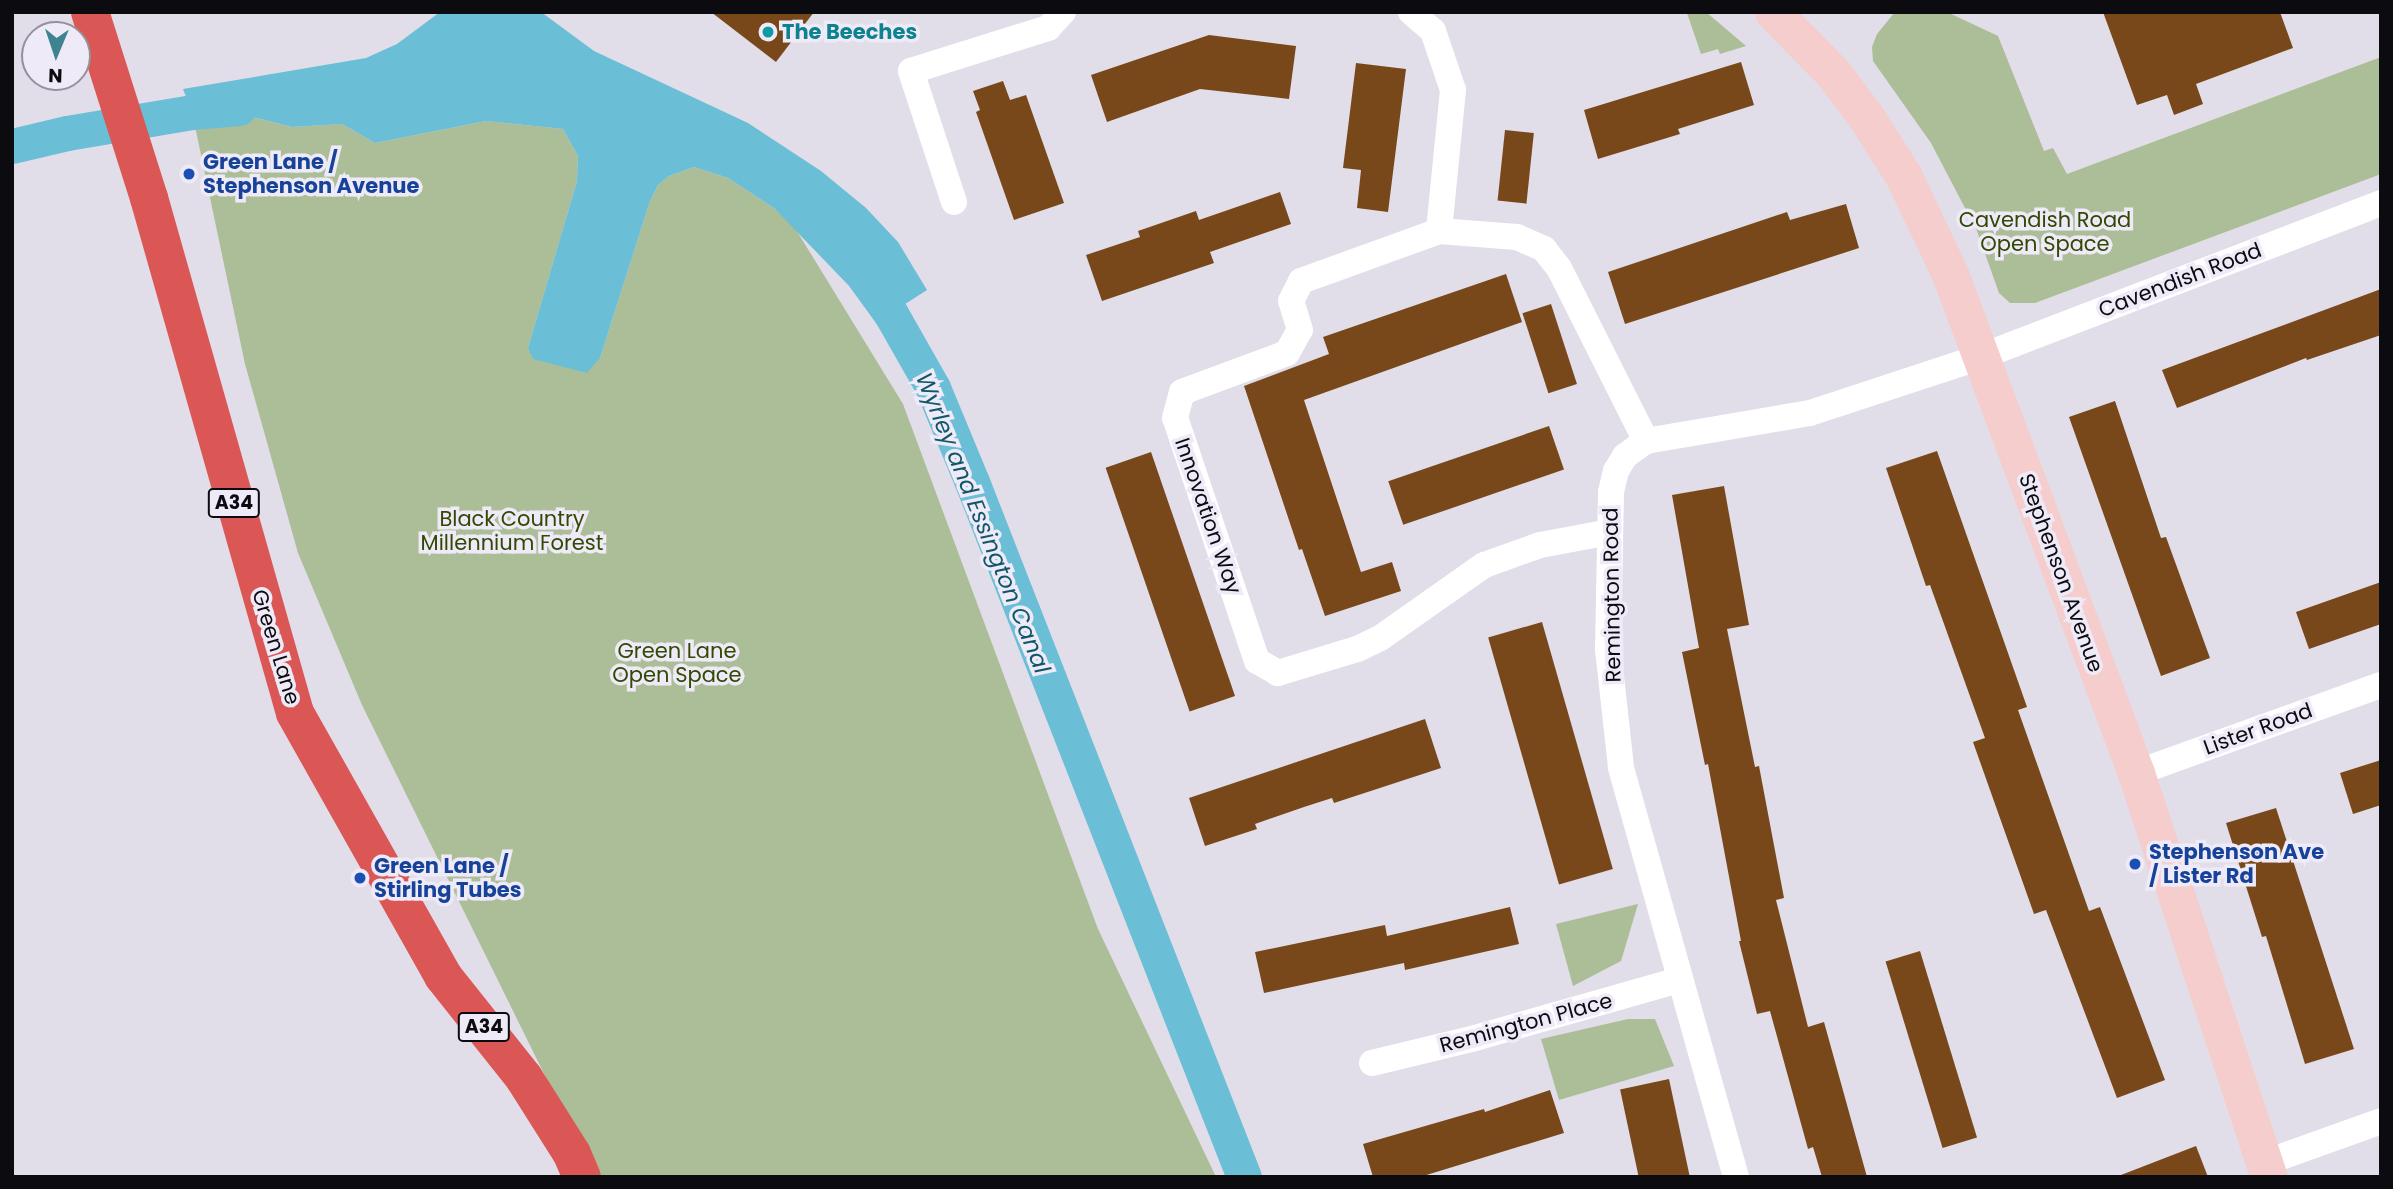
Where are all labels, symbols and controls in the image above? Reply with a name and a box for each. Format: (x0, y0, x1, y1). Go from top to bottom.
place label: The Beeches (782, 19, 917, 45)
north arrow (21, 21, 91, 91)
marker: The Beeches (760, 24, 776, 40)
text: N (48, 62, 63, 89)
place label: Green Lane / Stephenson Avenue (203, 149, 419, 199)
marker: Green Lane / Stephenson Avenue (181, 166, 197, 182)
park label: Cavendish Road Open Space (1959, 207, 2131, 257)
street label: Cavendish Road (2095, 237, 2265, 323)
water label: Wyrley and Essington Canal (910, 369, 1056, 677)
street label: Innovation Way (1170, 435, 1246, 597)
street label: Stephenson Avenue (2013, 470, 2109, 676)
road number: A34 (208, 488, 260, 518)
park label: Black Country Millennium Forest (421, 506, 603, 556)
street label: Remington Road (1598, 507, 1626, 683)
street label: Green Lane (247, 586, 305, 708)
park label: Green Lane Open Space (612, 638, 742, 688)
street label: Lister Road (2200, 698, 2316, 760)
place label: Stephenson Ave / Lister Rd (2149, 839, 2324, 889)
place label: Green Lane / Stirling Tubes (374, 853, 521, 903)
marker: Stephenson Ave / Lister Rd (2127, 856, 2143, 872)
marker: Green Lane / Stirling Tubes (352, 870, 368, 886)
street label: Remington Place (1437, 988, 1615, 1058)
road number: A34 (458, 1012, 510, 1042)

